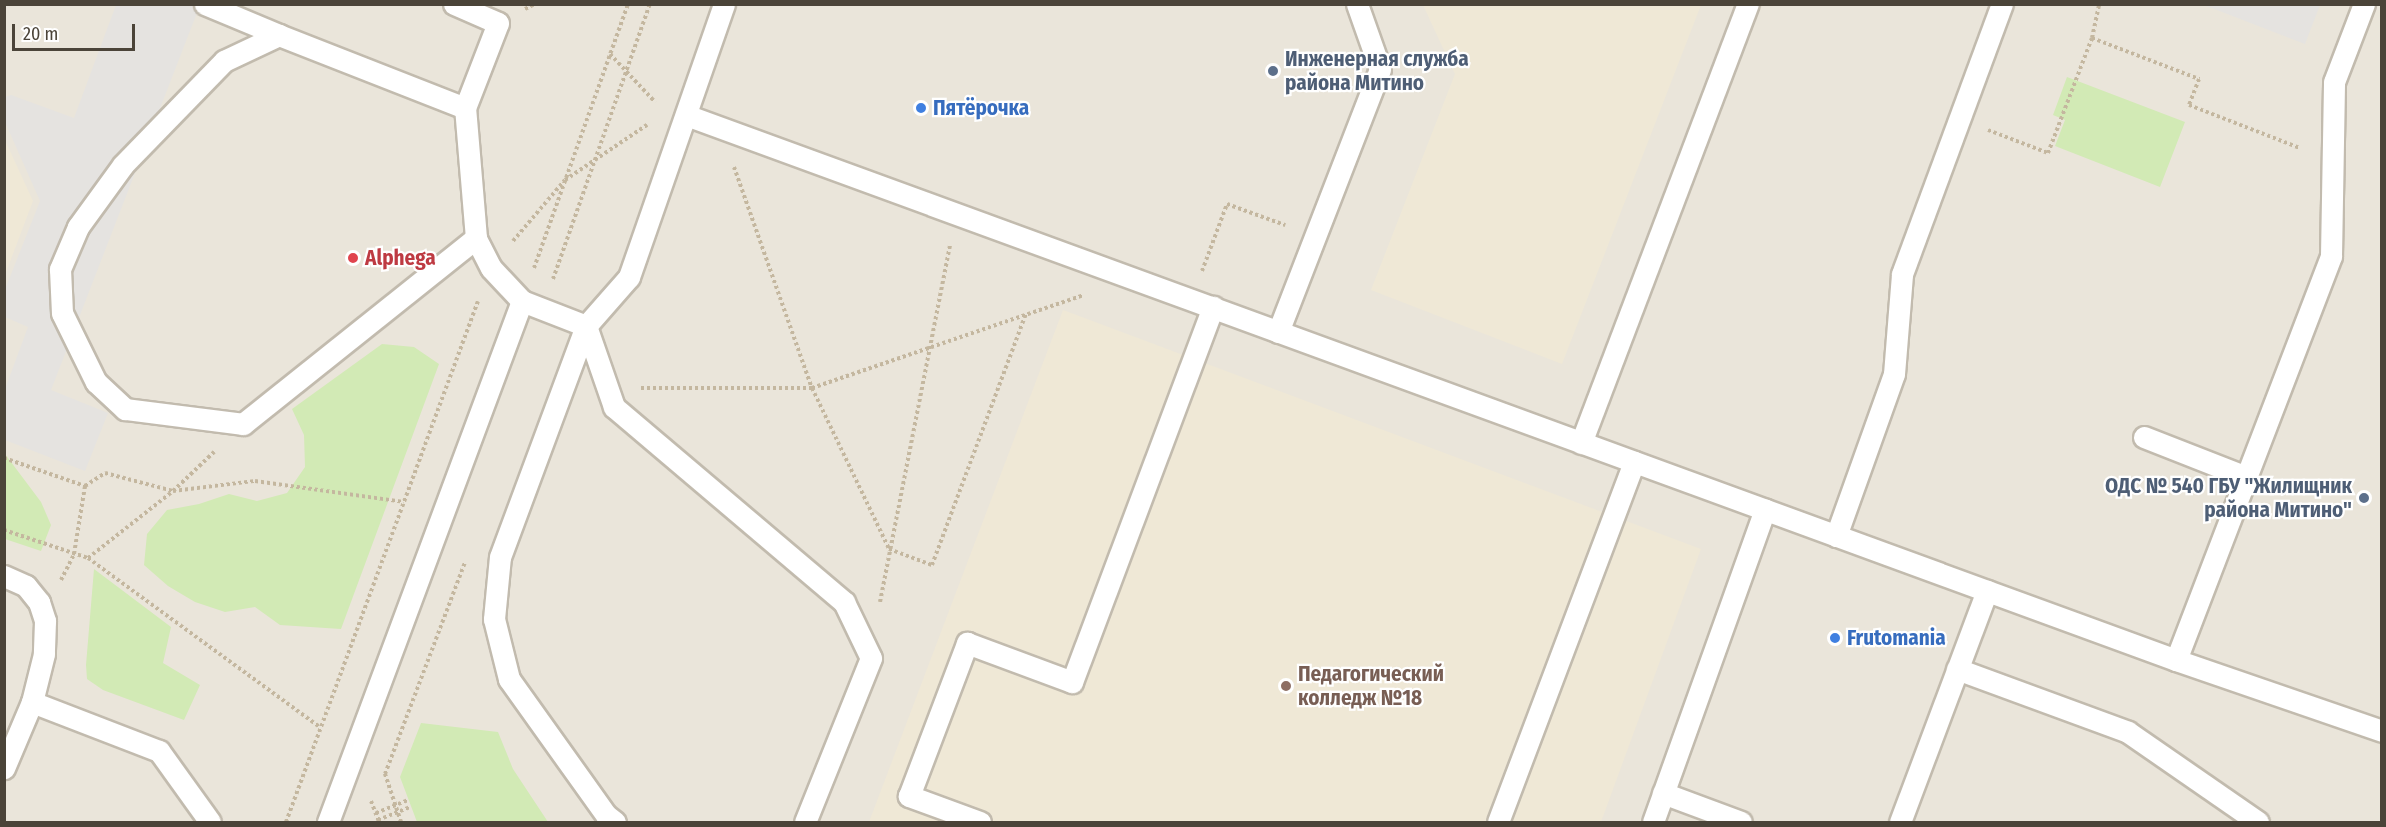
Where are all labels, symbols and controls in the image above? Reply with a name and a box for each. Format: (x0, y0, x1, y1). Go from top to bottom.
scale bar (15, 12, 138, 50)
text: 20 m (23, 23, 58, 45)
place label: Инженерная служба района Митино (1285, 46, 1469, 96)
marker: Инженерная служба района Митино (1266, 64, 1280, 78)
place label: Пятёрочка (933, 95, 1029, 121)
marker: Пятёрочка (914, 101, 928, 115)
place label: Alphega (365, 245, 436, 271)
marker: Alphega (346, 251, 360, 265)
place label: ОДС № 540 ГБУ "Жилищник района Митино" (2105, 473, 2352, 523)
marker: ОДС № 540 ГБУ "Жилищник района Митино" (2357, 491, 2371, 505)
place label: Frutomania (1847, 625, 1946, 651)
marker: Frutomania (1828, 631, 1842, 645)
place label: Педагогический колледж №18 (1298, 661, 1444, 711)
marker: Педагогический колледж №18 (1279, 679, 1293, 693)

